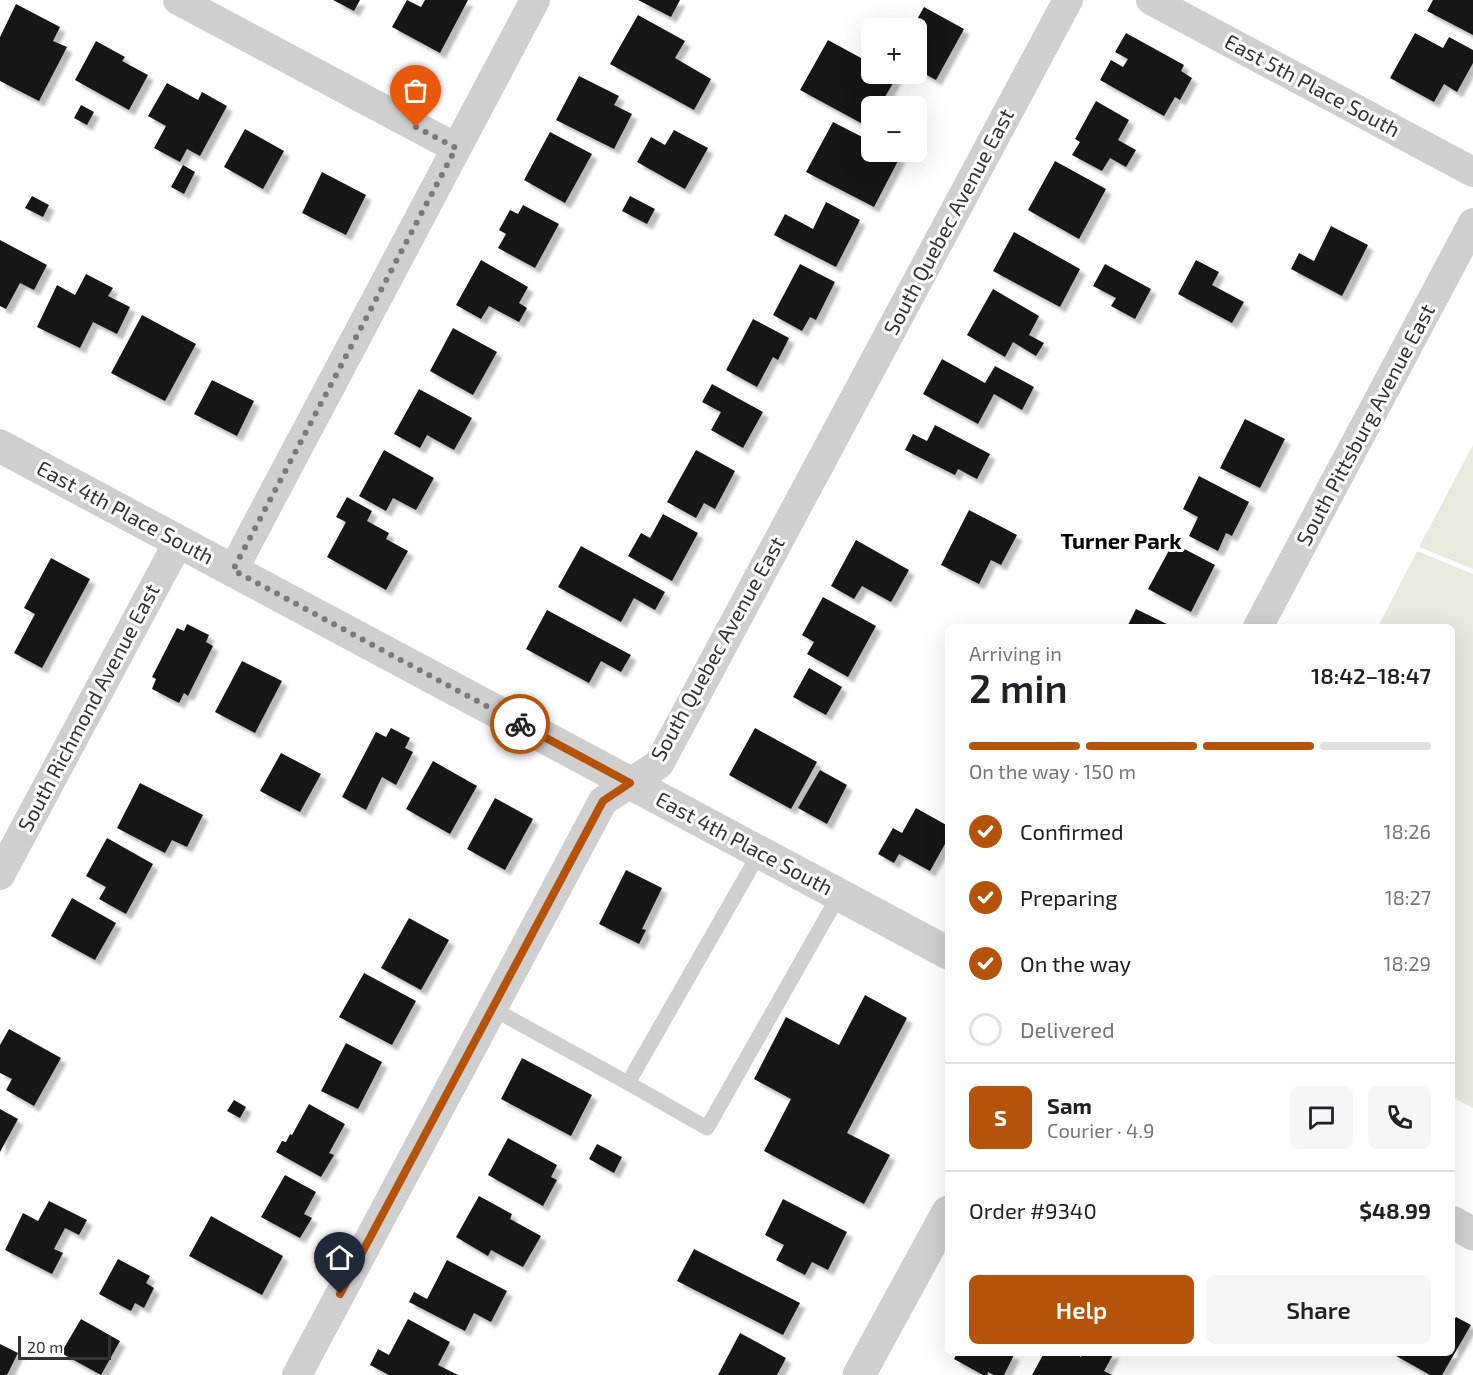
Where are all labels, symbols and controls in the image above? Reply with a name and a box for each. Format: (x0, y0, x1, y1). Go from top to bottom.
map controls (861, 18, 927, 162)
button: + (861, 18, 927, 84)
street label: East 5th Place South (1221, 28, 1405, 141)
pin (390, 65, 441, 127)
icon: bag (399, 74, 432, 107)
button: − (861, 96, 927, 162)
street label: South Quebec Avenue East (877, 104, 1019, 339)
street label: South Pittsburg Avenue East (1290, 299, 1439, 549)
street label: East 4th Place South (33, 455, 218, 569)
district label: Turner Park (1060, 527, 1182, 553)
street label: South Quebec Avenue East (645, 532, 790, 765)
street label: South Richmond Avenue East (12, 579, 164, 835)
text: Arriving in (969, 641, 1062, 665)
text: 18:42–18:47 (1311, 662, 1431, 688)
text: 2 min (969, 664, 1068, 711)
courier (490, 694, 550, 754)
icon: bike (504, 708, 537, 741)
text: On the way · 150 m (969, 759, 1136, 783)
street label: East 4th Place South (652, 786, 837, 900)
icon: check (969, 815, 1002, 848)
text: Confirmed (1020, 818, 1124, 844)
text: 18:26 (1384, 819, 1431, 843)
icon: check (969, 881, 1002, 914)
text: Preparing (1020, 884, 1118, 910)
text: 18:27 (1385, 885, 1431, 909)
icon: check (969, 947, 1002, 980)
text: On the way (1020, 950, 1131, 976)
text: 18:29 (1384, 951, 1431, 975)
text: Delivered (1020, 1016, 1115, 1042)
button: chat (1290, 1086, 1353, 1149)
button: phone (1368, 1086, 1431, 1149)
text: Sam (1047, 1092, 1092, 1118)
text: S (994, 1104, 1007, 1130)
text: Courier · 4.9 (1047, 1118, 1154, 1142)
text: Order #9340 (969, 1197, 1097, 1223)
text: $48.99 (1359, 1197, 1431, 1223)
pin (314, 1232, 365, 1294)
icon: home (323, 1241, 356, 1274)
button: Help (969, 1275, 1194, 1344)
button: Share (1206, 1275, 1431, 1344)
scale bar (18, 1333, 111, 1360)
text: 20 m (27, 1337, 63, 1356)

